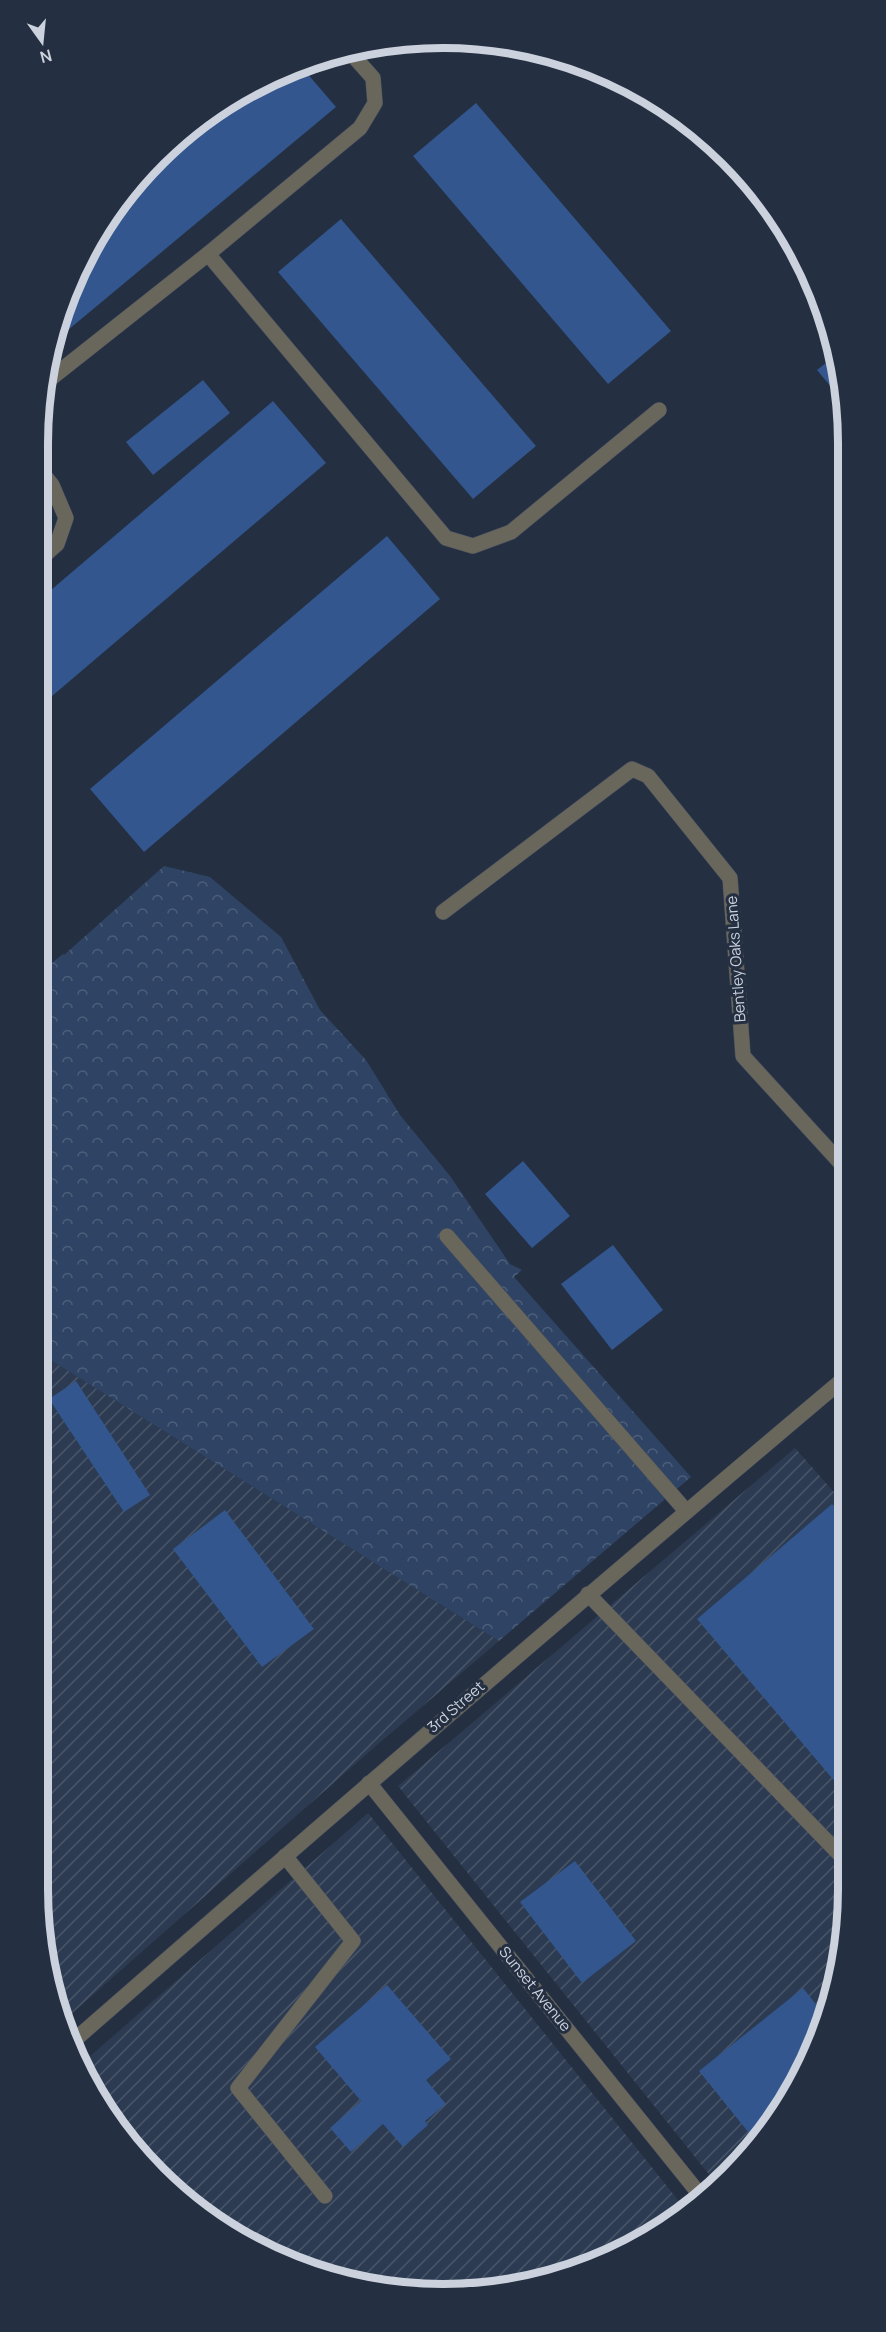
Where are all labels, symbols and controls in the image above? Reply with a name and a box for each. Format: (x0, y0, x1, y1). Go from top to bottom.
north arrow (12, 12, 72, 72)
text: N (37, 44, 54, 69)
street label: Bentley Oaks Lane (721, 895, 750, 1023)
street label: 3rd Street (423, 1676, 489, 1737)
street label: Sunset Avenue (494, 1942, 576, 2036)

